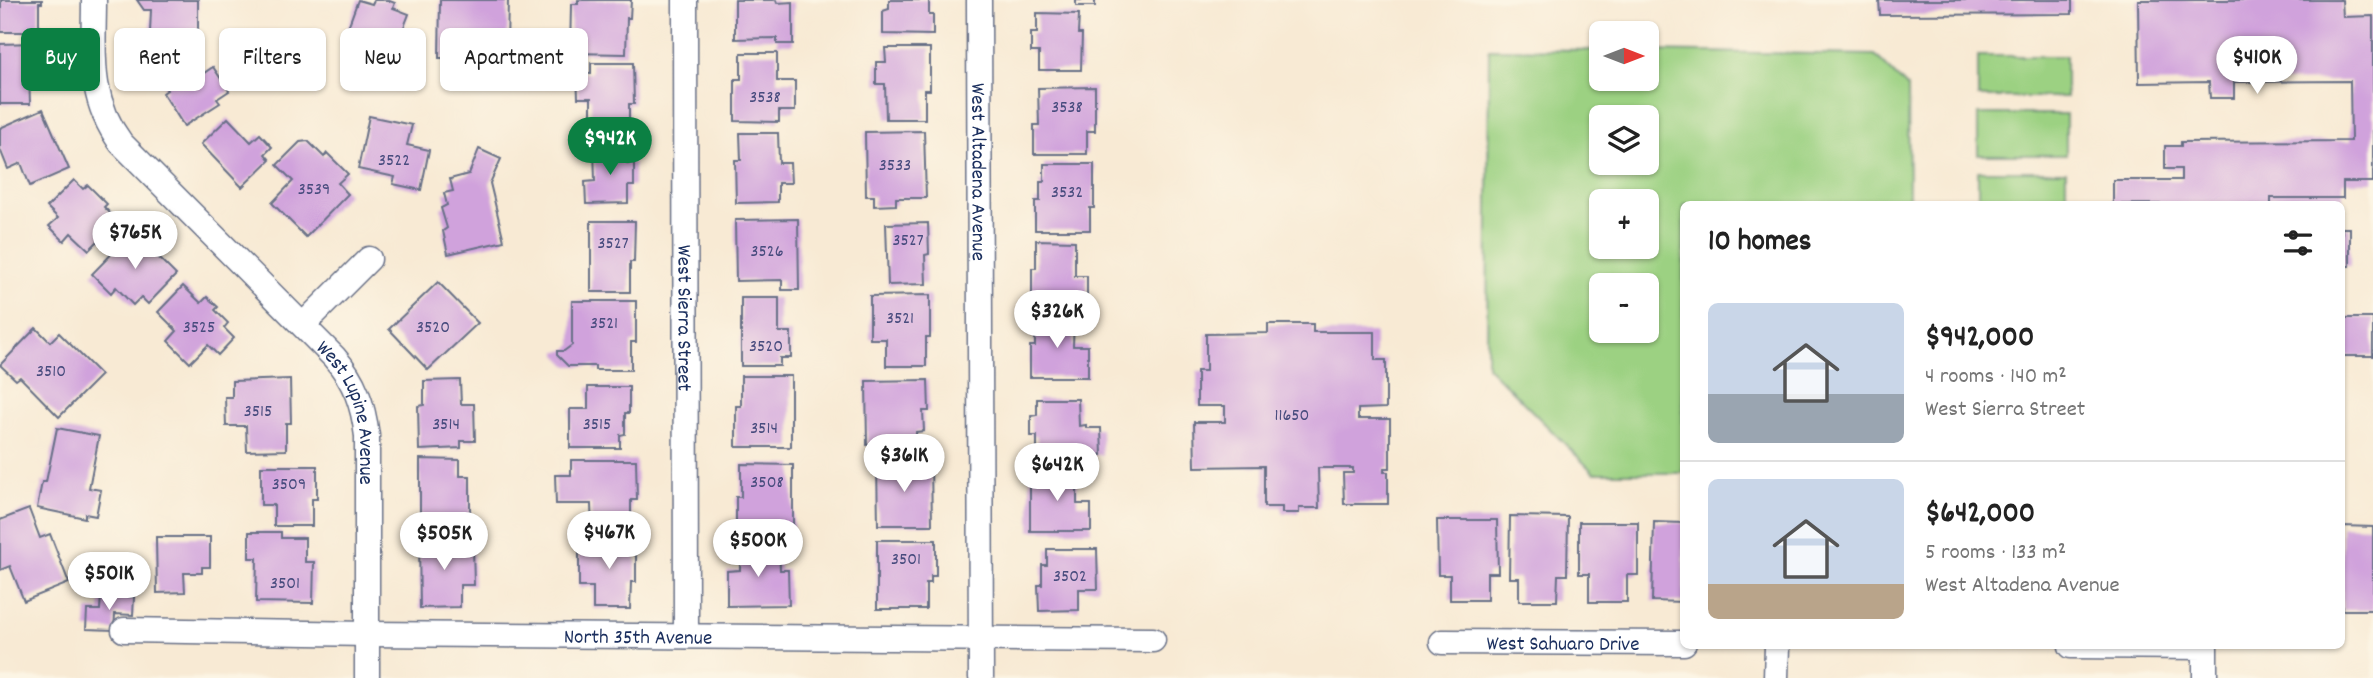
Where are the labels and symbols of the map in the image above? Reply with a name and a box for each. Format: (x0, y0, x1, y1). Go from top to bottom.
north arrow (1589, 21, 1659, 91)
pin: $410K (2208, 36, 2306, 96)
street label: West Altadena Avenue (961, 83, 992, 261)
house number: 3538 (749, 86, 781, 111)
house number: 3538 (1051, 96, 1083, 121)
pin: $942K (561, 118, 659, 177)
house number: 3522 (378, 149, 410, 174)
house number: 3533 (879, 154, 911, 179)
house number: 3539 (298, 178, 330, 203)
house number: 3532 (1051, 181, 1083, 206)
pin: $765K (86, 212, 184, 271)
house number: 3527 (892, 229, 924, 254)
house number: 3527 (597, 232, 629, 257)
house number: 3526 (750, 240, 784, 265)
street label: West Sierra Street (667, 245, 698, 391)
pin: $326K (1008, 290, 1106, 350)
house number: 3521 (886, 307, 914, 332)
house number: 3521 (590, 312, 618, 337)
house number: 3525 (183, 316, 215, 341)
house number: 3520 (416, 316, 450, 341)
street label: West Lupine Avenue (308, 335, 379, 485)
house number: 3520 (749, 335, 783, 360)
house number: 3510 (36, 360, 66, 385)
house number: 3515 (244, 400, 272, 425)
house number: 11650 (1275, 404, 1309, 429)
house number: 3514 (432, 413, 460, 438)
house number: 3515 (583, 413, 611, 438)
house number: 3514 (750, 417, 778, 442)
pin: $361K (855, 434, 953, 494)
pin: $642K (1008, 444, 1106, 503)
house number: 3508 (750, 471, 784, 496)
house number: 3509 (272, 473, 306, 498)
pin: $505K (395, 512, 493, 572)
pin: $467K (560, 512, 658, 571)
pin: $500K (709, 520, 807, 579)
house number: 3501 (891, 548, 921, 573)
pin: $501K (60, 552, 158, 612)
house number: 3502 (1053, 565, 1087, 590)
house number: 3501 (270, 572, 300, 597)
street label: North 35th Avenue (564, 623, 712, 655)
street label: West Sahuaro Drive (1486, 630, 1639, 661)

